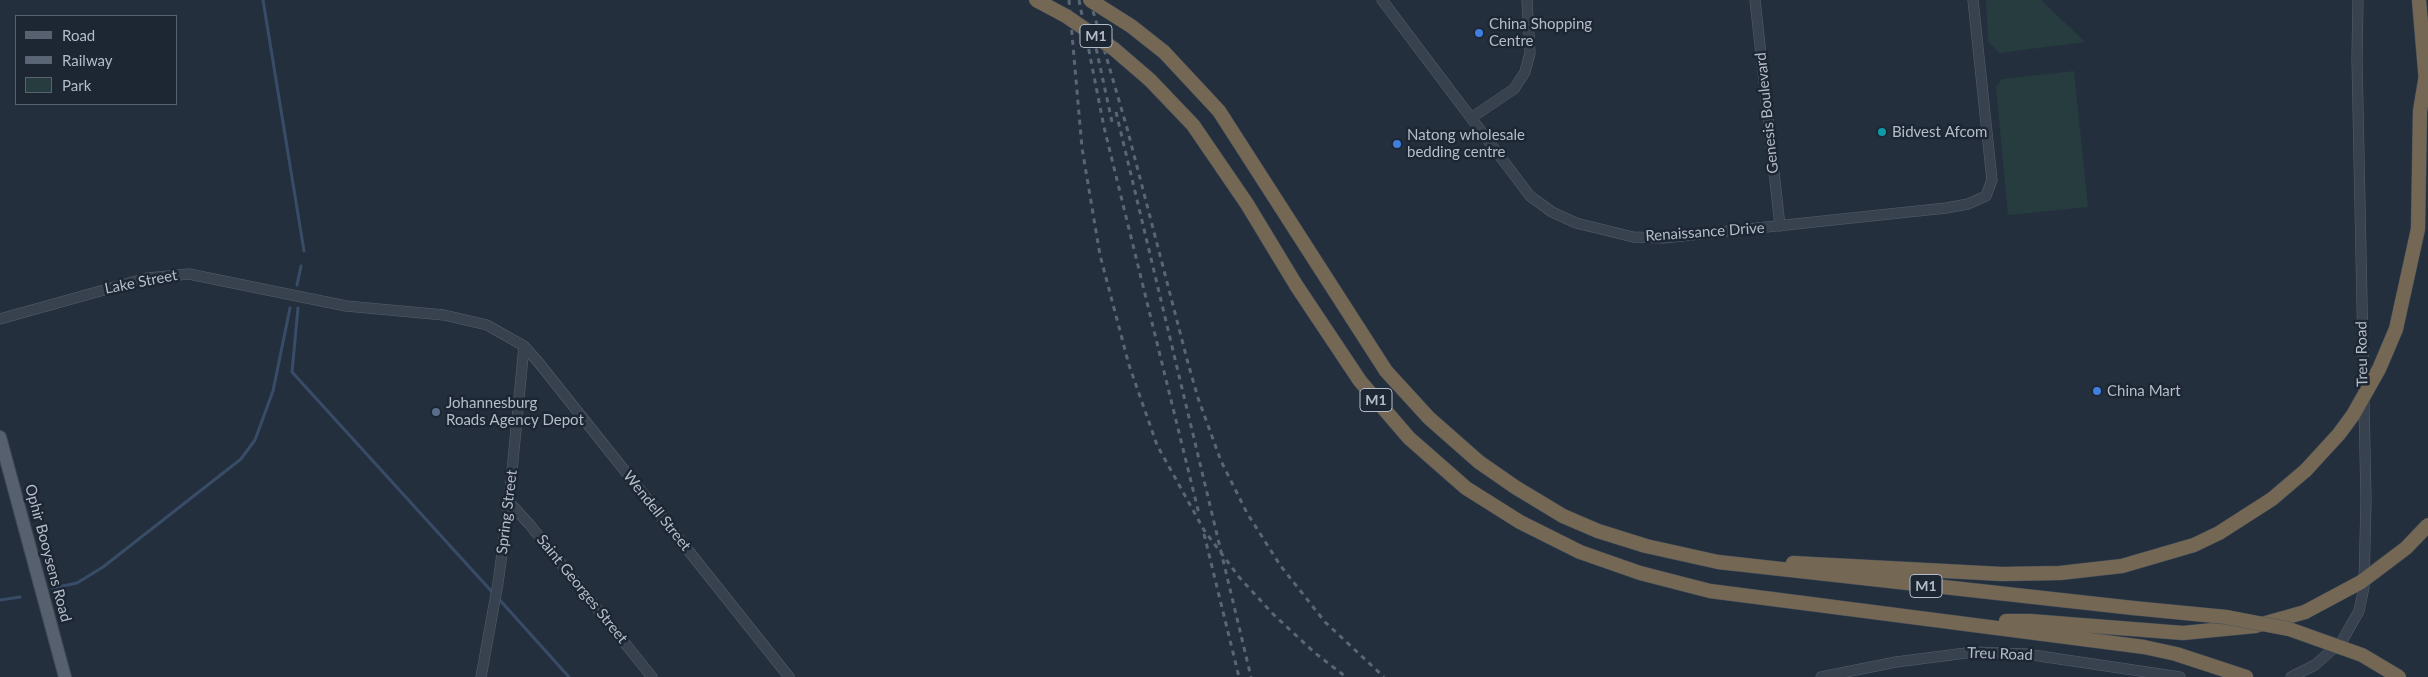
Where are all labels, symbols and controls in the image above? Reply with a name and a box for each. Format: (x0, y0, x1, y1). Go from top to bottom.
legend (15, 15, 178, 105)
place label: China Shopping Centre (1489, 15, 1592, 50)
road number: M1 (1080, 24, 1112, 48)
text: Road (62, 26, 95, 44)
marker: China Shopping Centre (1473, 27, 1485, 39)
text: Railway (62, 51, 113, 69)
street label: Genesis Boulevard (1752, 51, 1782, 175)
text: Park (62, 76, 91, 94)
place label: Bidvest Afcom (1892, 123, 1987, 141)
place label: Natong wholesale bedding centre (1407, 126, 1525, 161)
marker: Bidvest Afcom (1876, 126, 1888, 138)
marker: Natong wholesale bedding centre (1391, 138, 1403, 150)
street label: Renaissance Drive (1645, 219, 1765, 245)
street label: Lake Street (103, 266, 179, 298)
street label: Treu Road (2352, 321, 2372, 387)
place label: China Mart (2107, 382, 2181, 400)
marker: China Mart (2091, 385, 2103, 397)
road number: M1 (1360, 388, 1392, 412)
place label: Johannesburg Roads Agency Depot (446, 394, 584, 429)
marker: Johannesburg Roads Agency Depot (430, 406, 442, 418)
street label: Wendell Street (619, 467, 695, 555)
street label: Spring Street (493, 469, 521, 555)
street label: Ophir Booysens Road (21, 482, 75, 624)
street label: Saint Georges Street (533, 531, 631, 647)
road number: M1 (1910, 574, 1942, 598)
street label: Treu Road (1967, 644, 2033, 664)

